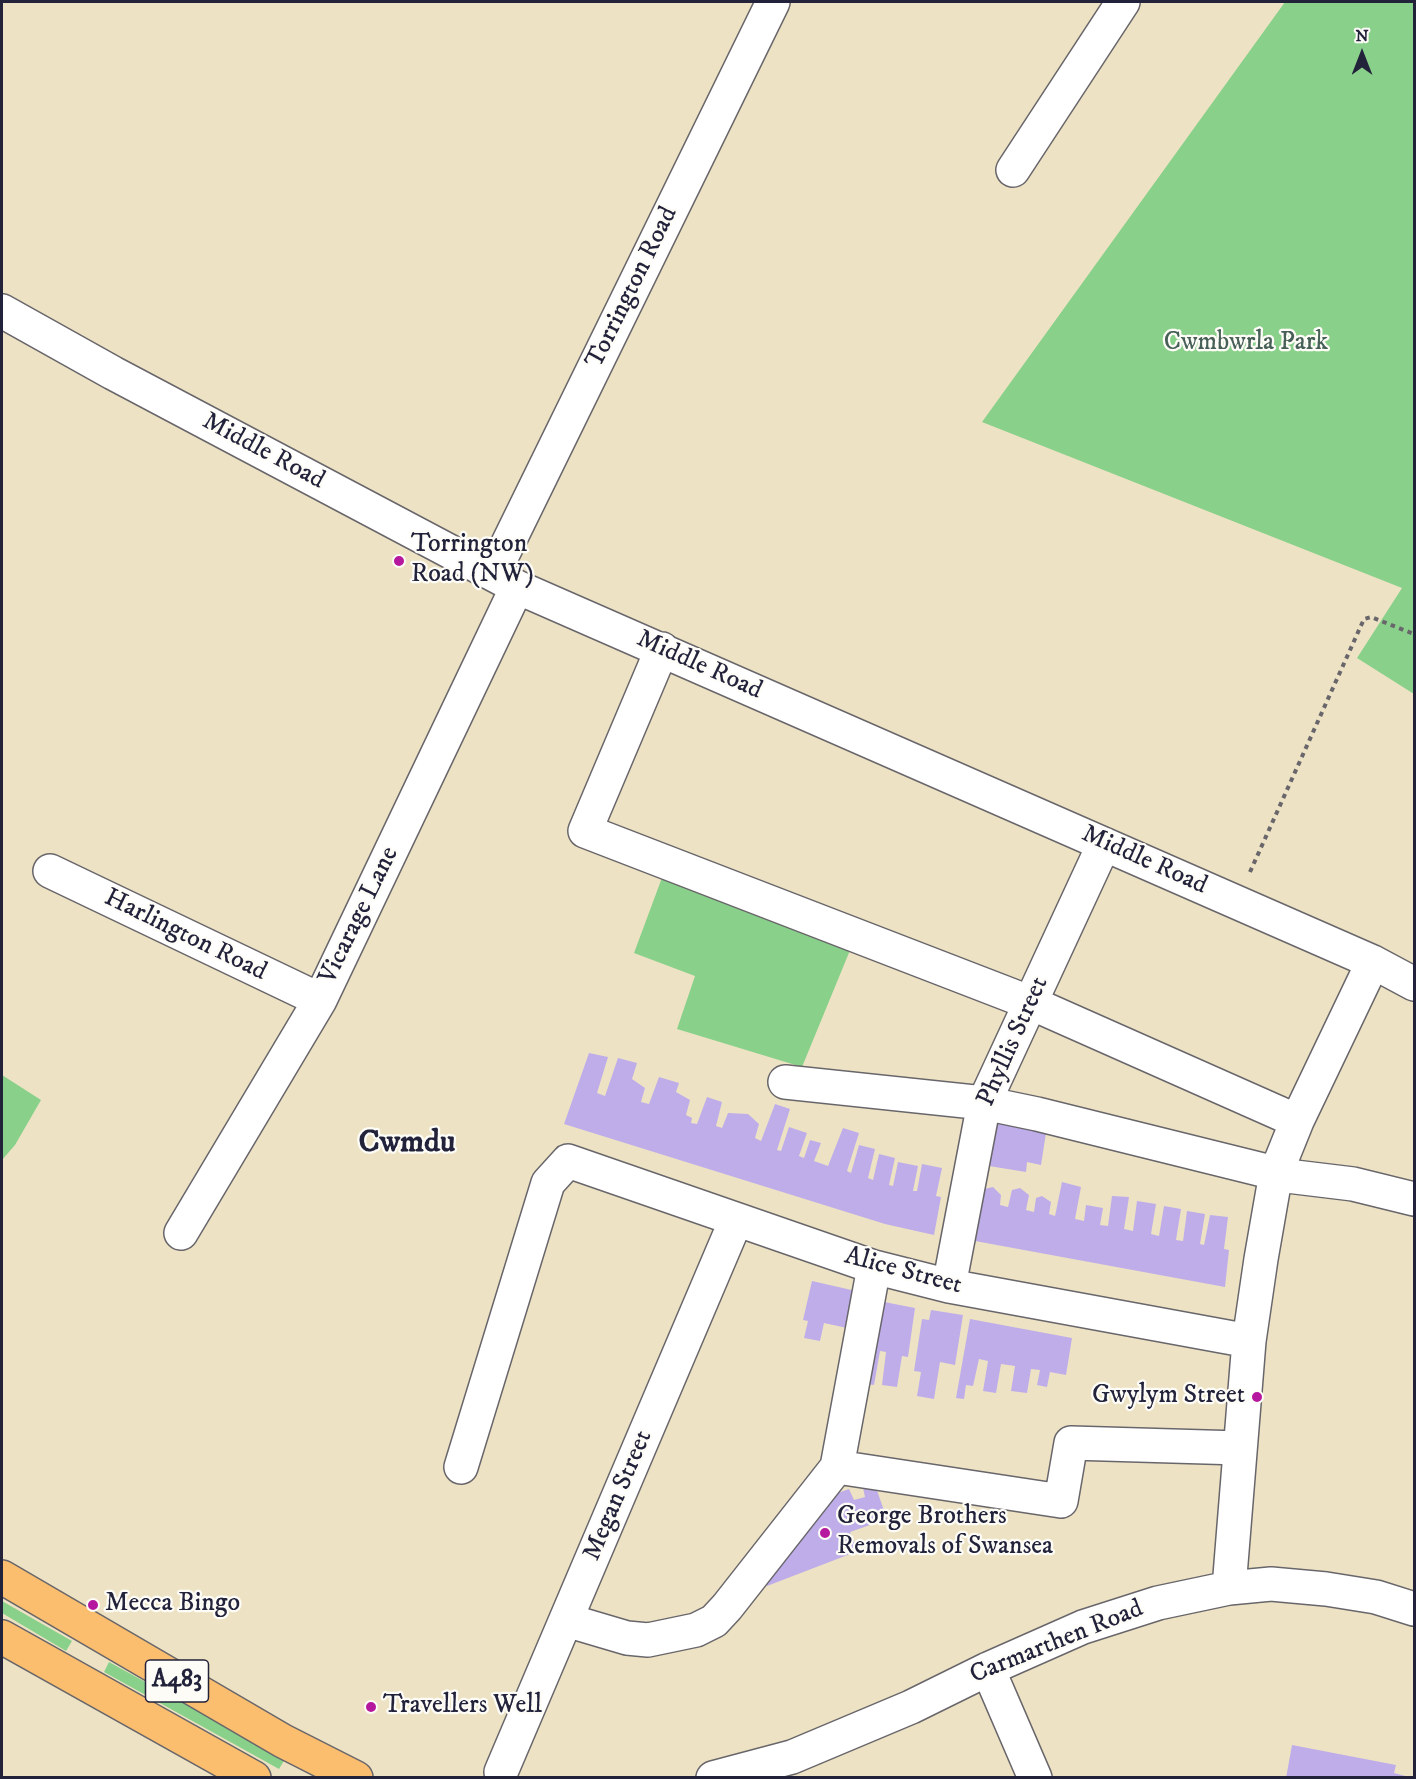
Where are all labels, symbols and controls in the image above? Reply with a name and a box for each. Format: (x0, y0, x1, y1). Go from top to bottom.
north arrow (1332, 24, 1392, 84)
text: N (1355, 26, 1369, 46)
street label: Torrington Road (580, 202, 686, 374)
park label: Cwmbwrla Park (1164, 328, 1328, 360)
street label: Middle Road (196, 407, 330, 497)
place label: Torrington Road (NW) (411, 530, 534, 592)
marker: Torrington Road (NW) (392, 554, 406, 568)
street label: Middle Road (631, 624, 767, 708)
street label: Middle Road (1076, 819, 1212, 903)
street label: Vicarage Lane (313, 842, 407, 990)
street label: Harlington Road (99, 883, 271, 989)
street label: Phyllis Street (972, 972, 1056, 1112)
district label: Cwmdu (359, 1125, 455, 1163)
street label: Alice Street (841, 1241, 965, 1303)
place label: Gwylym Street (1092, 1381, 1245, 1413)
marker: Gwylym Street (1250, 1390, 1264, 1404)
street label: Megan Street (578, 1426, 660, 1566)
place label: George Brothers Removals of Swansea (837, 1502, 1053, 1564)
marker: George Brothers Removals of Swansea (818, 1526, 832, 1540)
place label: Mecca Bingo (105, 1589, 240, 1621)
street label: Carmarthen Road (966, 1594, 1148, 1692)
marker: Mecca Bingo (86, 1598, 100, 1612)
road number: A483 (146, 1660, 208, 1702)
place label: Travellers Well (383, 1691, 542, 1723)
marker: Travellers Well (364, 1700, 378, 1714)

